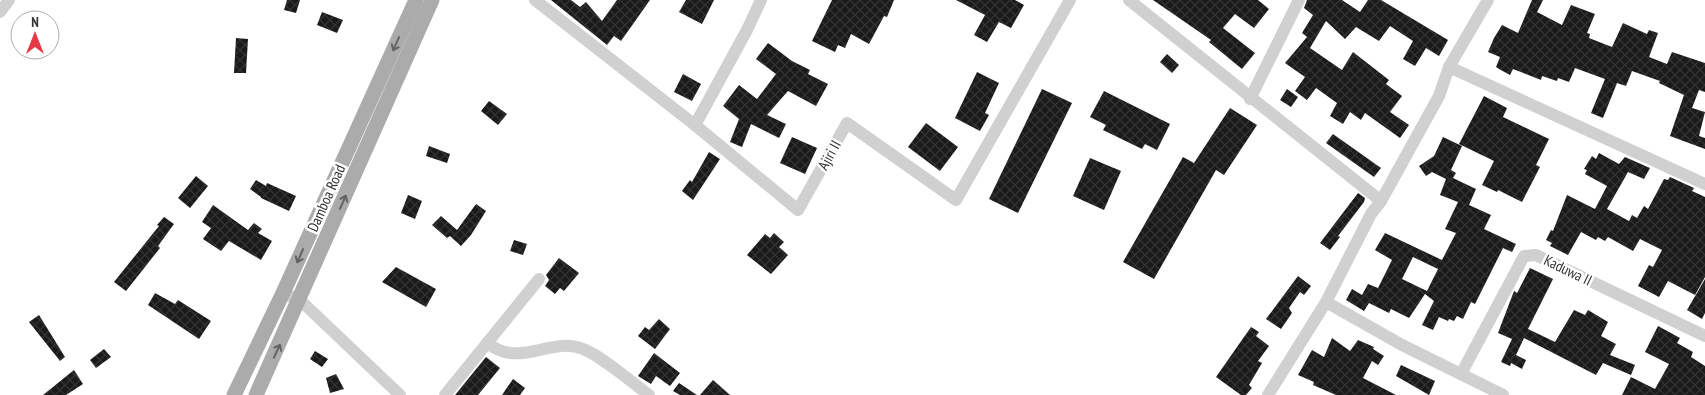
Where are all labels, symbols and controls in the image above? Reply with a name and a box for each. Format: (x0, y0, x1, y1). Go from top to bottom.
north arrow (10, 10, 60, 60)
text: N (31, 13, 39, 31)
one-way arrow (390, 36, 400, 51)
street label: Ajiri II (813, 137, 845, 173)
street label: Damboa Road (303, 162, 349, 234)
one-way arrow (338, 195, 348, 210)
one-way arrow (295, 248, 304, 263)
street label: Kaduwa II (1541, 250, 1595, 290)
one-way arrow (272, 344, 282, 359)

